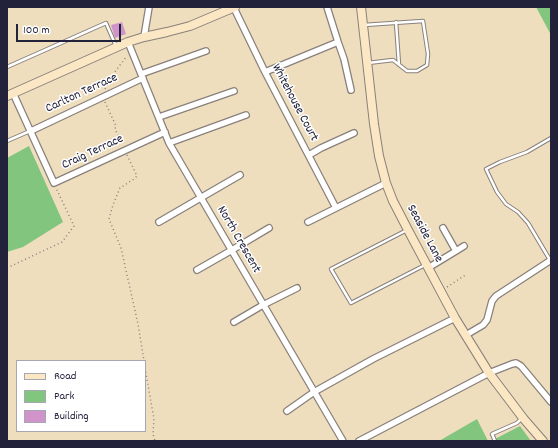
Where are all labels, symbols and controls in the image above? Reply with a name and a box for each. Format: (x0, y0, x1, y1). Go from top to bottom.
scale bar (18, 16, 123, 42)
text: 100 m (23, 22, 50, 39)
street label: Whitehouse Court (267, 62, 321, 144)
street label: Carlton Terrace (44, 71, 120, 117)
street label: Craig Terrace (60, 132, 126, 174)
street label: Seaside Lane (402, 202, 446, 266)
street label: North Crescent (213, 204, 263, 276)
legend (16, 360, 146, 432)
text: Road (54, 368, 76, 385)
text: Park (54, 388, 74, 405)
text: Building (54, 408, 89, 425)

